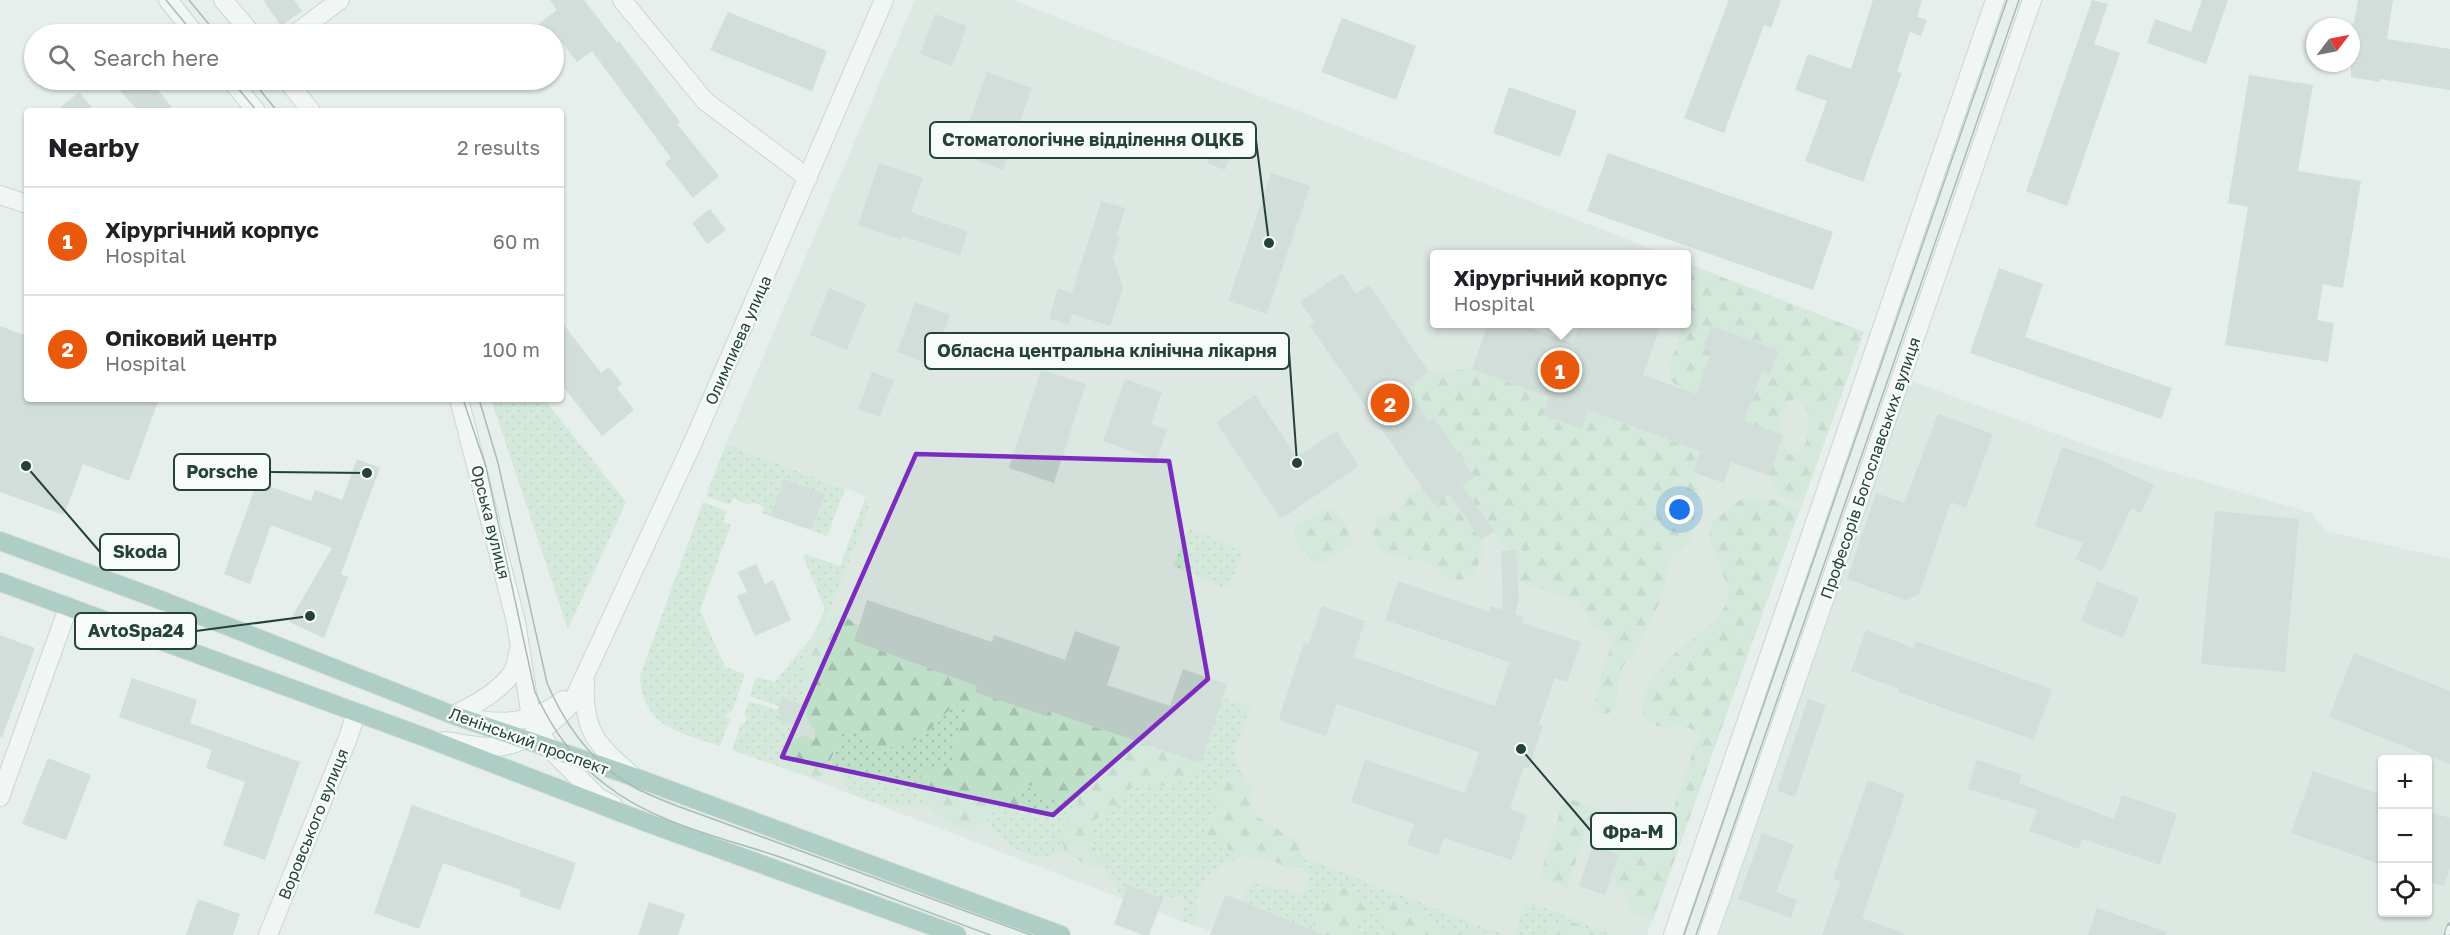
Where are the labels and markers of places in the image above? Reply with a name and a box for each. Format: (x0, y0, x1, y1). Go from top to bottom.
callout: Стоматологічне відділення ОЦКБ (930, 122, 1256, 158)
callout: Обласна центральна клінічна лікарня (925, 333, 1289, 369)
pin: 1 (1540, 348, 1580, 392)
pin: 2 (1370, 380, 1410, 426)
callout: Porsche (174, 454, 270, 490)
callout: Skoda (100, 534, 179, 570)
callout: AvtoSpa24 (75, 613, 196, 649)
callout: Фра-М (1591, 813, 1676, 849)

